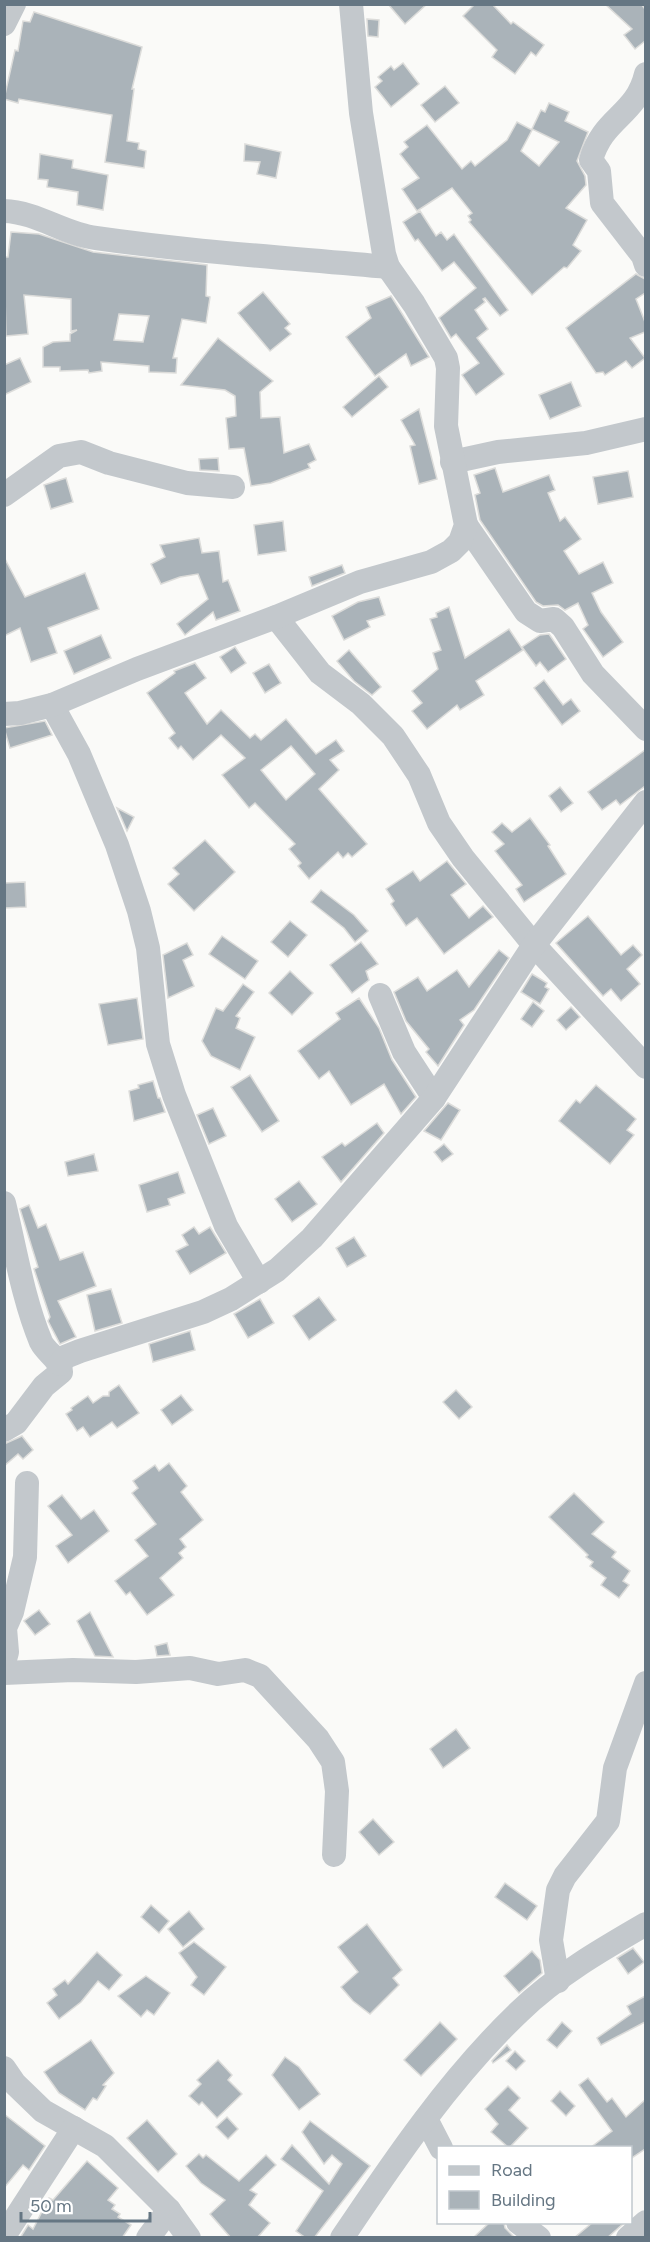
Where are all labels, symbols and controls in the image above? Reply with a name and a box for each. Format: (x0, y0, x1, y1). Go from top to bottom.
legend (437, 2146, 632, 2224)
text: Road (491, 2159, 532, 2181)
scale bar (21, 2185, 150, 2223)
text: Building (491, 2189, 556, 2211)
text: 50 m (30, 2195, 72, 2217)

